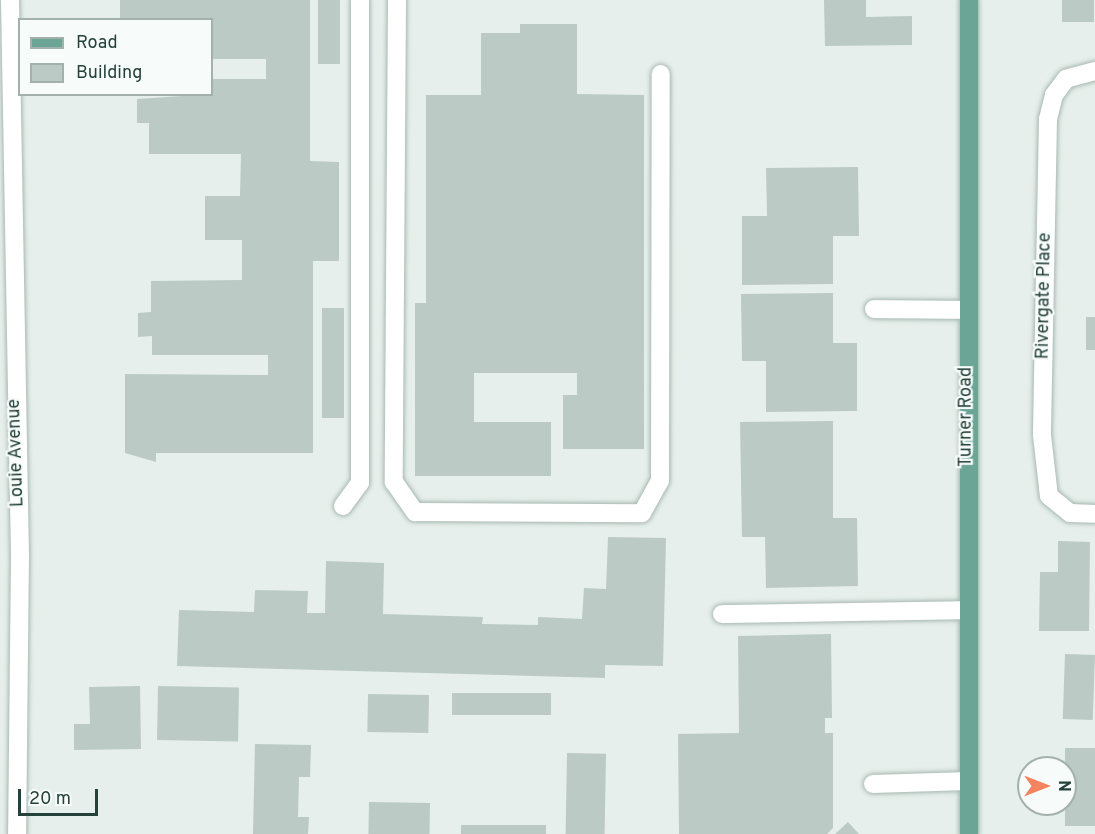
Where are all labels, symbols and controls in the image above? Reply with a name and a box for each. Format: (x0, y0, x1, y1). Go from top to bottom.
legend (18, 18, 213, 96)
text: Road (76, 32, 118, 55)
text: Building (76, 62, 142, 85)
street label: Rivergate Place (1033, 232, 1057, 360)
street label: Turner Road (956, 367, 978, 467)
street label: Louie Avenue (4, 398, 30, 508)
north arrow (1017, 756, 1077, 816)
scale bar (21, 777, 100, 815)
text: N (1053, 780, 1073, 792)
text: 20 m (29, 788, 71, 811)

